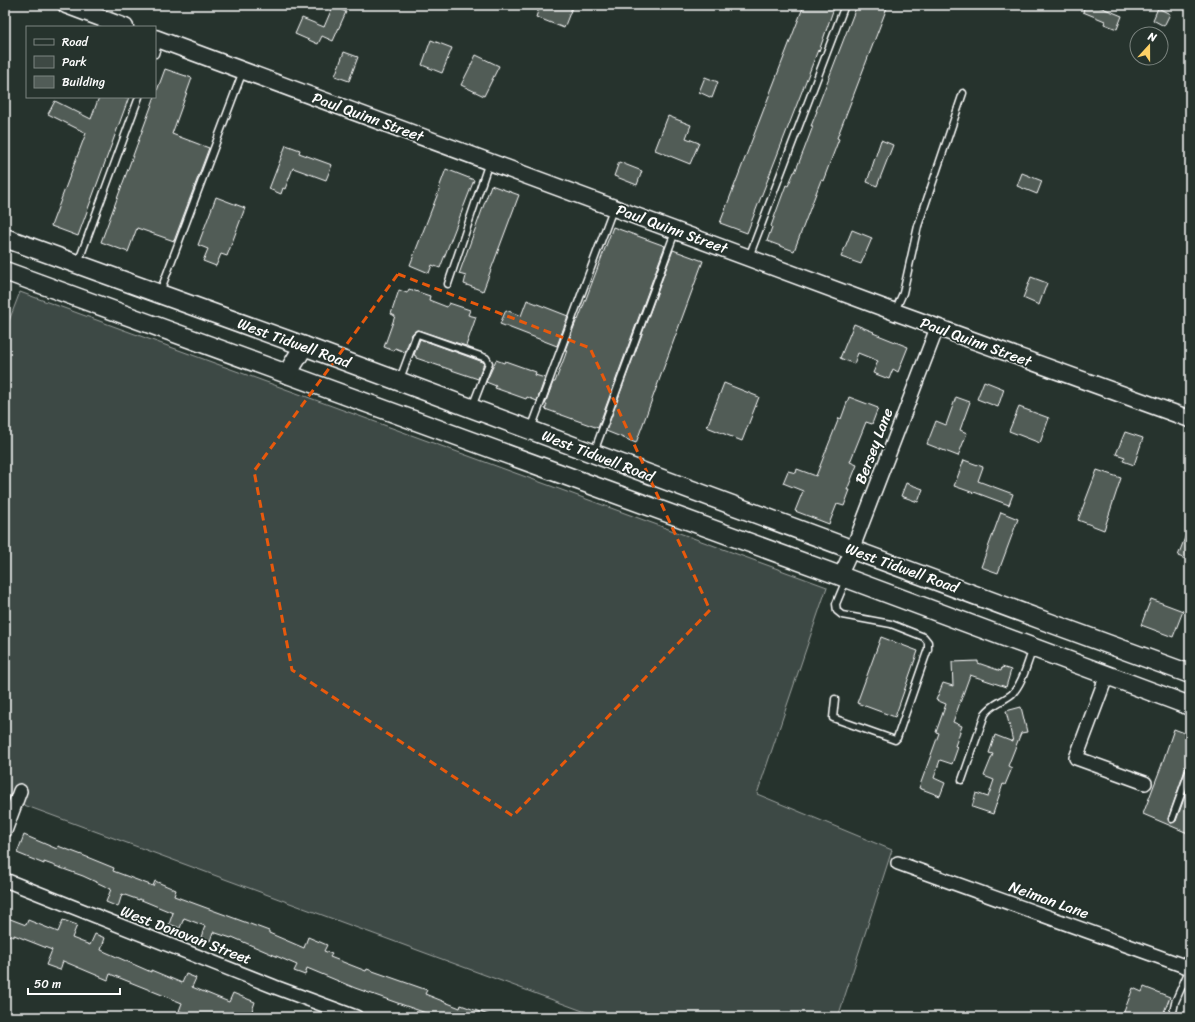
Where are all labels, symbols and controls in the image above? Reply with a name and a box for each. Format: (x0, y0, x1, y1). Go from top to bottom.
legend (26, 26, 156, 98)
north arrow (1129, 26, 1169, 66)
text: N (1145, 27, 1160, 48)
text: Road (62, 31, 89, 53)
text: Park (62, 51, 87, 73)
text: Building (62, 71, 105, 93)
street label: Paul Quinn Street (309, 85, 428, 150)
street label: Paul Quinn Street (613, 197, 732, 262)
street label: West Tidwell Road (234, 310, 355, 376)
street label: Paul Quinn Street (917, 310, 1036, 375)
street label: Bersey Lane (848, 404, 901, 488)
street label: West Tidwell Road (538, 423, 659, 490)
street label: West Tidwell Road (842, 535, 963, 601)
street label: Neiman Lane (1005, 873, 1093, 927)
street label: West Donovan Street (117, 898, 256, 972)
scale bar (28, 970, 120, 996)
text: 50 m (34, 973, 61, 995)

